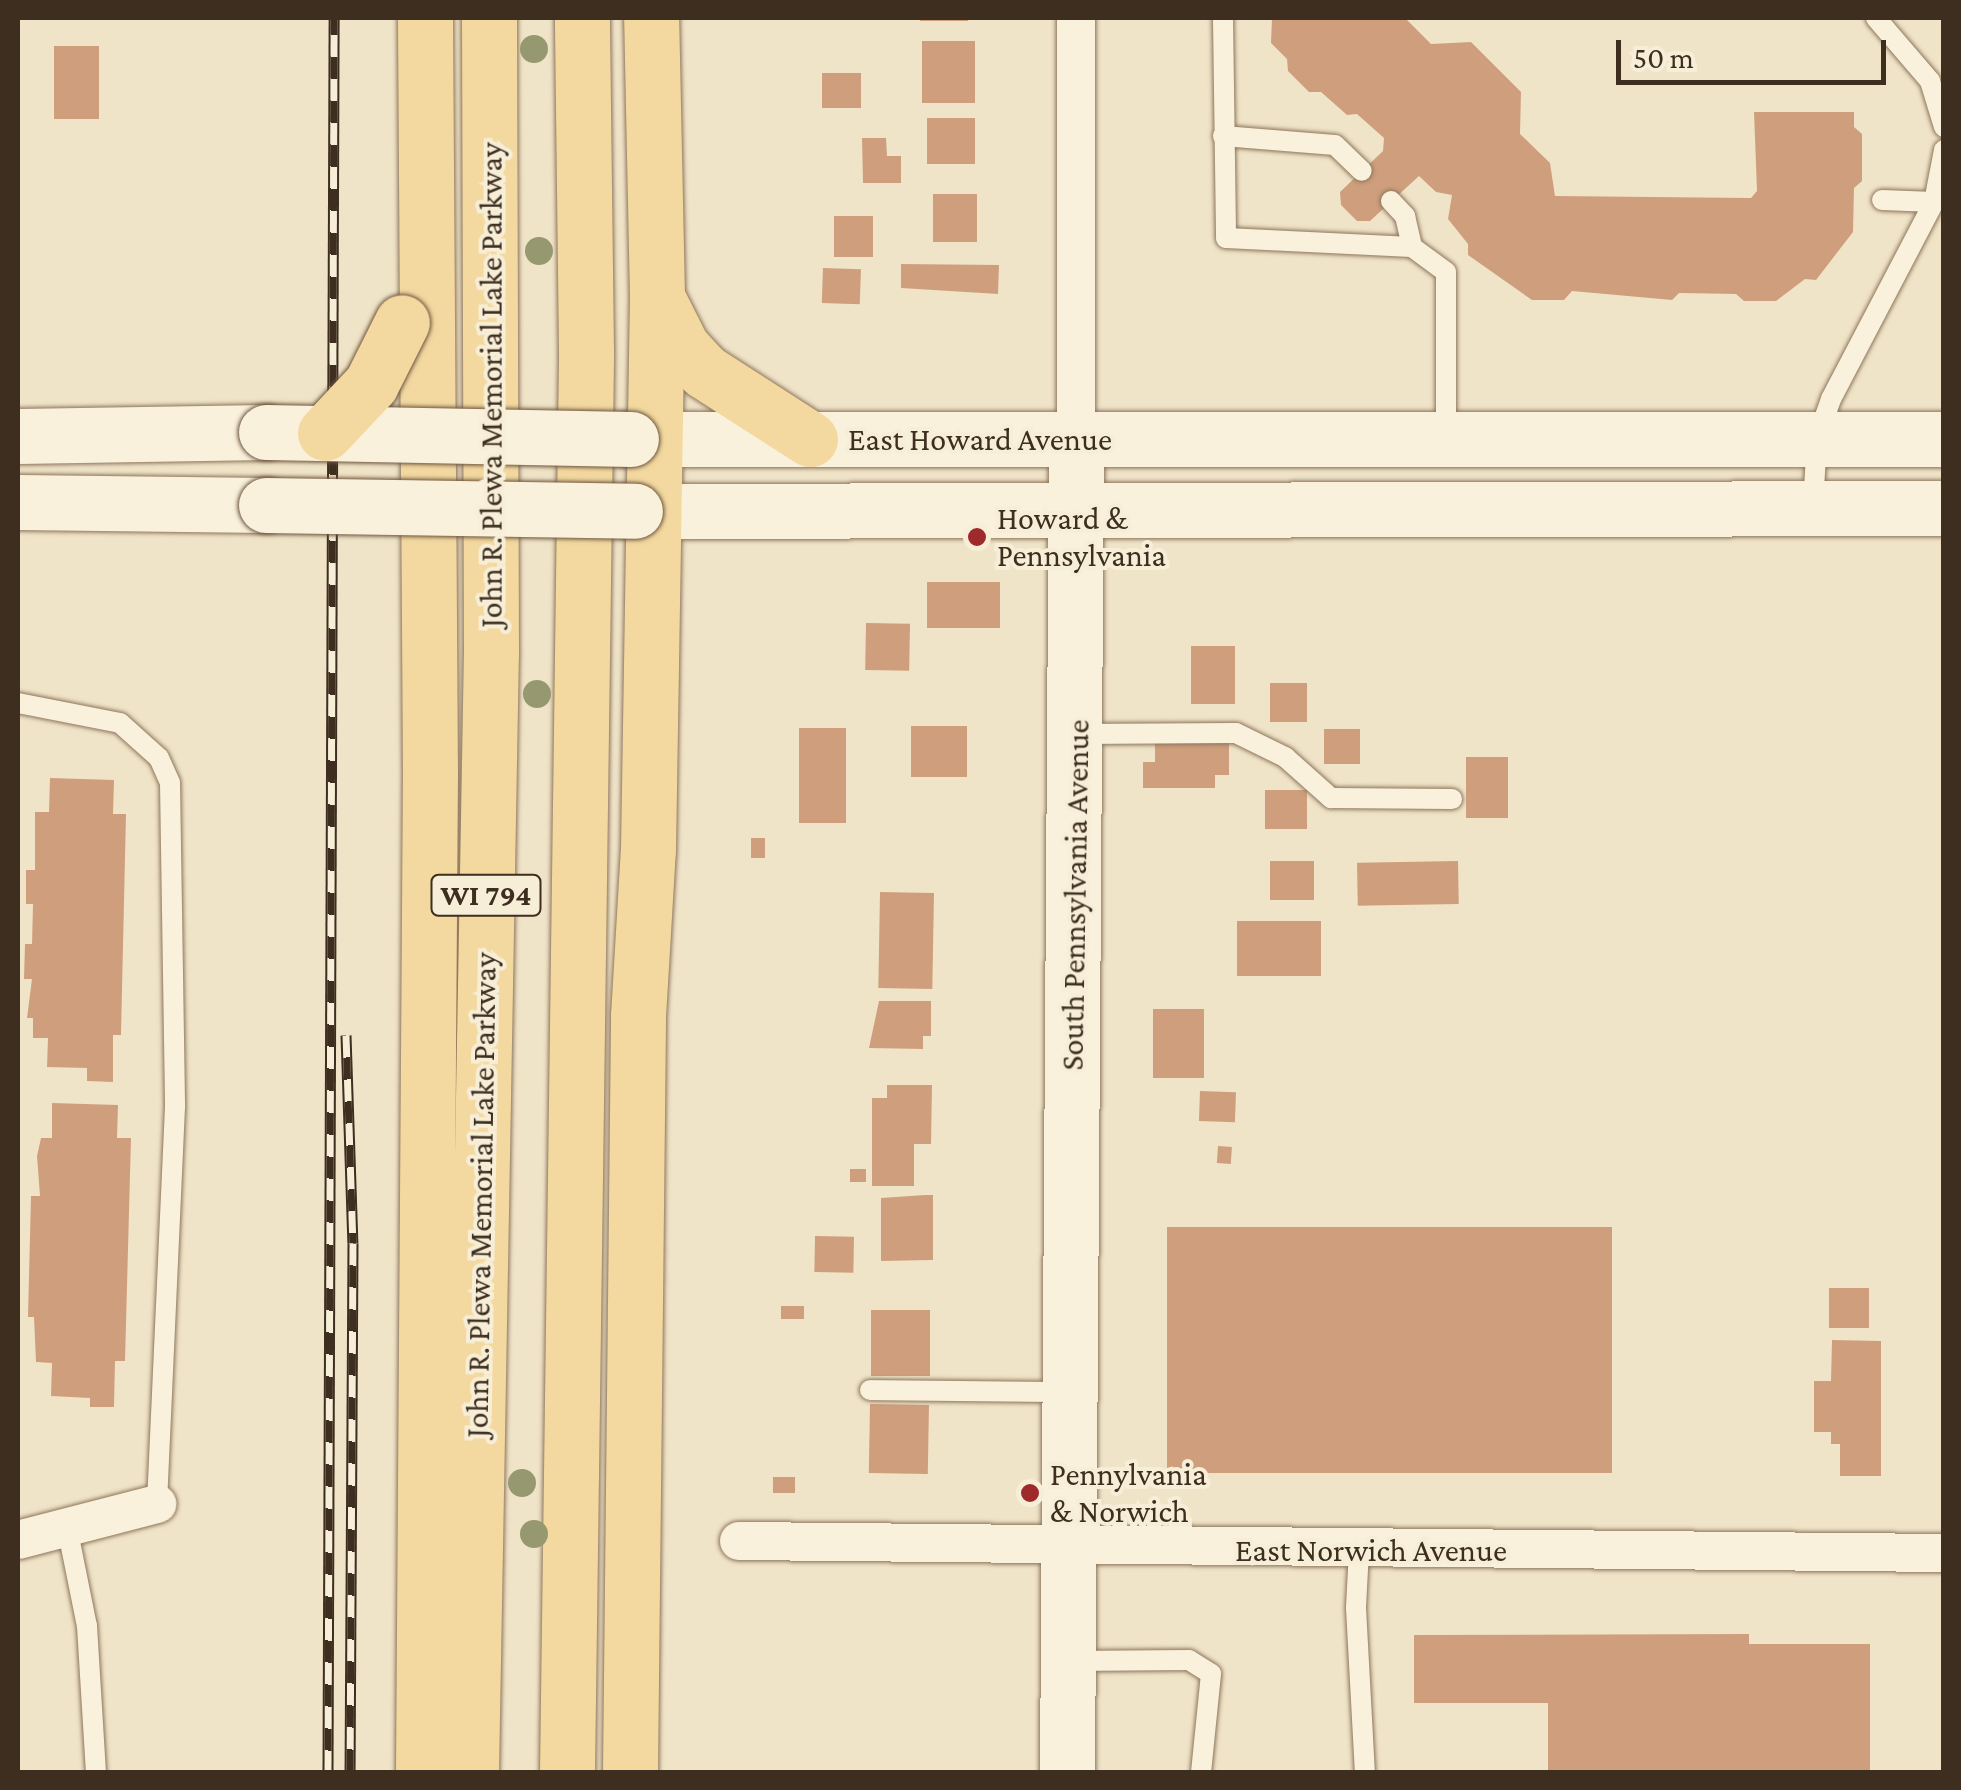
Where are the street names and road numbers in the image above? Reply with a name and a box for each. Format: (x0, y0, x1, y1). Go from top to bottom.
street label: John R. Plewa Memorial Lake Parkway (472, 142, 510, 628)
street label: East Howard Avenue (848, 420, 1112, 458)
street label: South Pennsylvania Avenue (1053, 719, 1097, 1071)
road number: WI 794 (428, 870, 544, 920)
street label: John R. Plewa Memorial Lake Parkway (458, 952, 504, 1438)
street label: East Norwich Avenue (1235, 1531, 1507, 1569)

